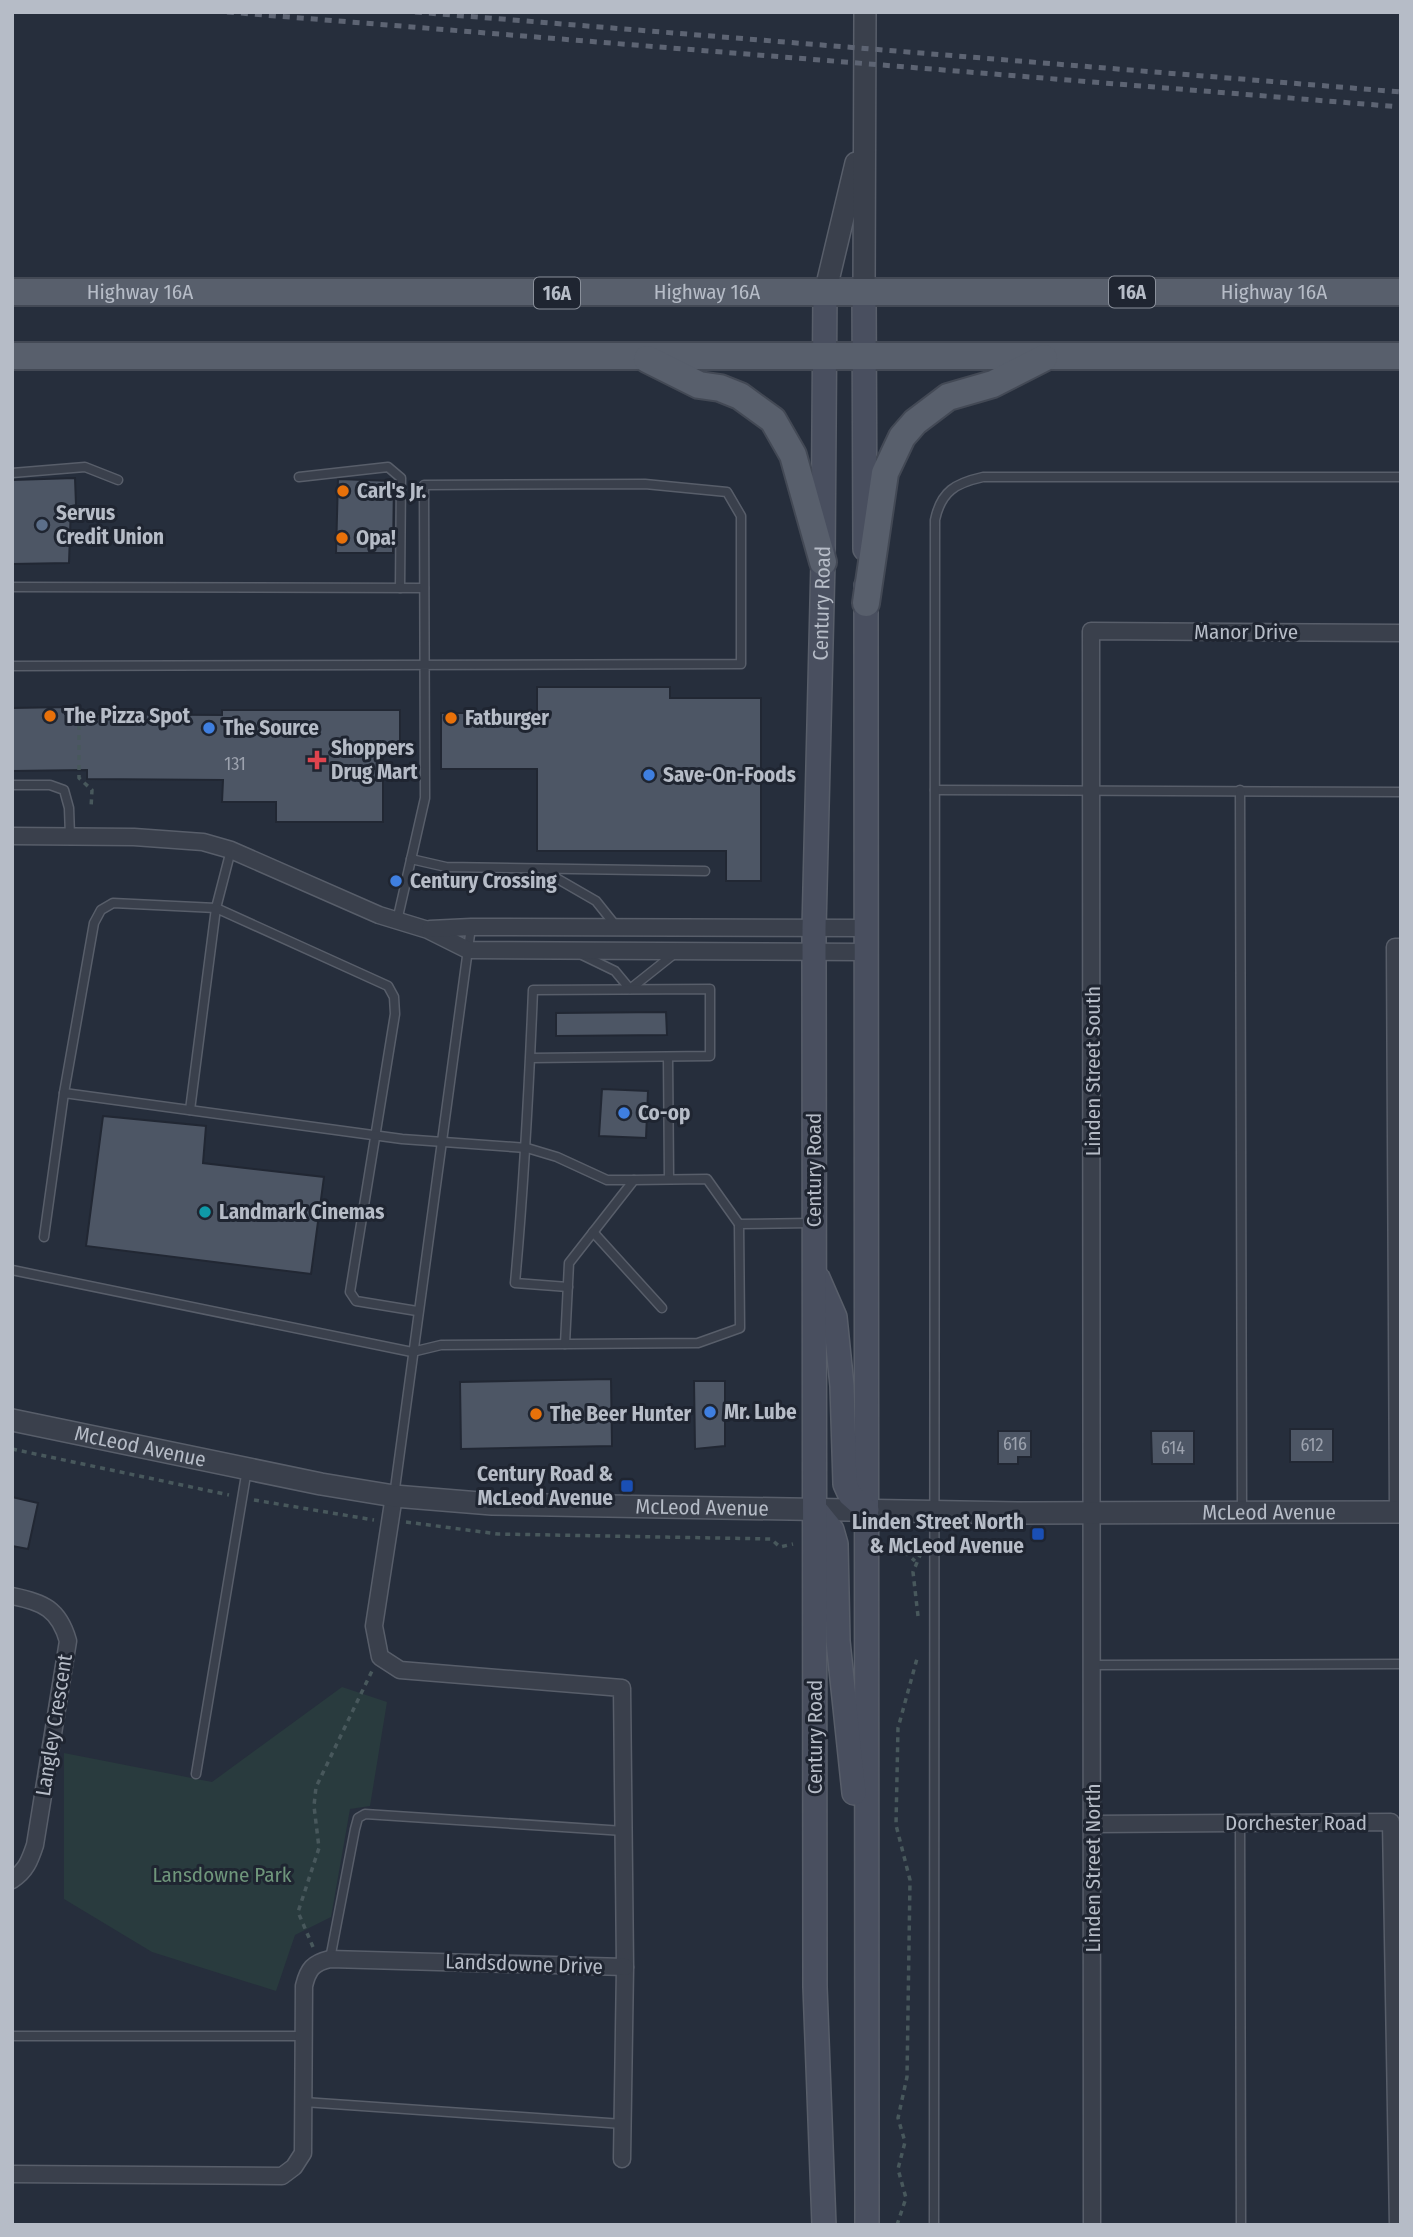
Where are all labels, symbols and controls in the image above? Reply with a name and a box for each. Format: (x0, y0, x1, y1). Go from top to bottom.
road number: 16A (1109, 276, 1155, 308)
road number: 16A (534, 278, 580, 308)
street label: Highway 16A (87, 279, 193, 305)
street label: Highway 16A (654, 279, 760, 305)
street label: Highway 16A (1221, 279, 1327, 305)
place label: Carl's Jr. (357, 478, 426, 504)
marker: Carl's Jr. (335, 483, 351, 499)
place label: Servus Credit Union (56, 500, 164, 550)
marker: Servus Credit Union (34, 517, 50, 533)
place label: Opa! (356, 525, 396, 551)
marker: Opa! (334, 530, 350, 546)
street label: Century Road (808, 546, 836, 661)
street label: Manor Drive (1194, 619, 1298, 645)
place label: The Pizza Spot (64, 703, 191, 729)
place label: Fatburger (465, 705, 549, 731)
marker: The Pizza Spot (42, 708, 58, 724)
marker: Fatburger (443, 710, 459, 726)
place label: The Source (223, 715, 319, 741)
marker: The Source (201, 720, 217, 736)
place label: Shoppers Drug Mart (331, 735, 418, 785)
marker: Shoppers Drug Mart (309, 752, 325, 768)
house number: 131 (224, 753, 246, 775)
place label: Save-On-Foods (663, 762, 796, 788)
marker: Save-On-Foods (641, 767, 657, 783)
place label: Century Crossing (410, 868, 557, 894)
marker: Century Crossing (388, 873, 404, 889)
street label: Linden Street South (1080, 986, 1106, 1156)
place label: Co-op (638, 1100, 690, 1126)
marker: Co-op (616, 1105, 632, 1121)
street label: Century Road (801, 1113, 827, 1227)
place label: Landmark Cinemas (219, 1199, 384, 1225)
marker: Landmark Cinemas (197, 1204, 213, 1220)
place label: Mr. Lube (724, 1399, 797, 1425)
place label: The Beer Hunter (550, 1401, 692, 1427)
marker: Mr. Lube (702, 1404, 718, 1420)
marker: The Beer Hunter (528, 1406, 544, 1422)
street label: McLeod Avenue (72, 1420, 208, 1473)
house number: 616 (1003, 1433, 1027, 1455)
house number: 612 (1300, 1434, 1324, 1456)
house number: 614 (1161, 1437, 1185, 1459)
place label: Century Road & McLeod Avenue (477, 1461, 613, 1511)
marker: Century Road & McLeod Avenue (619, 1478, 635, 1494)
street label: McLeod Avenue (635, 1493, 769, 1522)
street label: McLeod Avenue (1202, 1499, 1336, 1526)
place label: Linden Street North & McLeod Avenue (852, 1509, 1024, 1559)
marker: Linden Street North & McLeod Avenue (1030, 1526, 1046, 1542)
street label: Langley Crescent (30, 1652, 78, 1798)
street label: Century Road (802, 1680, 828, 1794)
street label: Linden Street North (1080, 1784, 1106, 1952)
street label: Dorchester Road (1225, 1810, 1367, 1836)
park label: Lansdowne Park (152, 1862, 292, 1888)
street label: Landsdowne Drive (445, 1948, 603, 1980)

